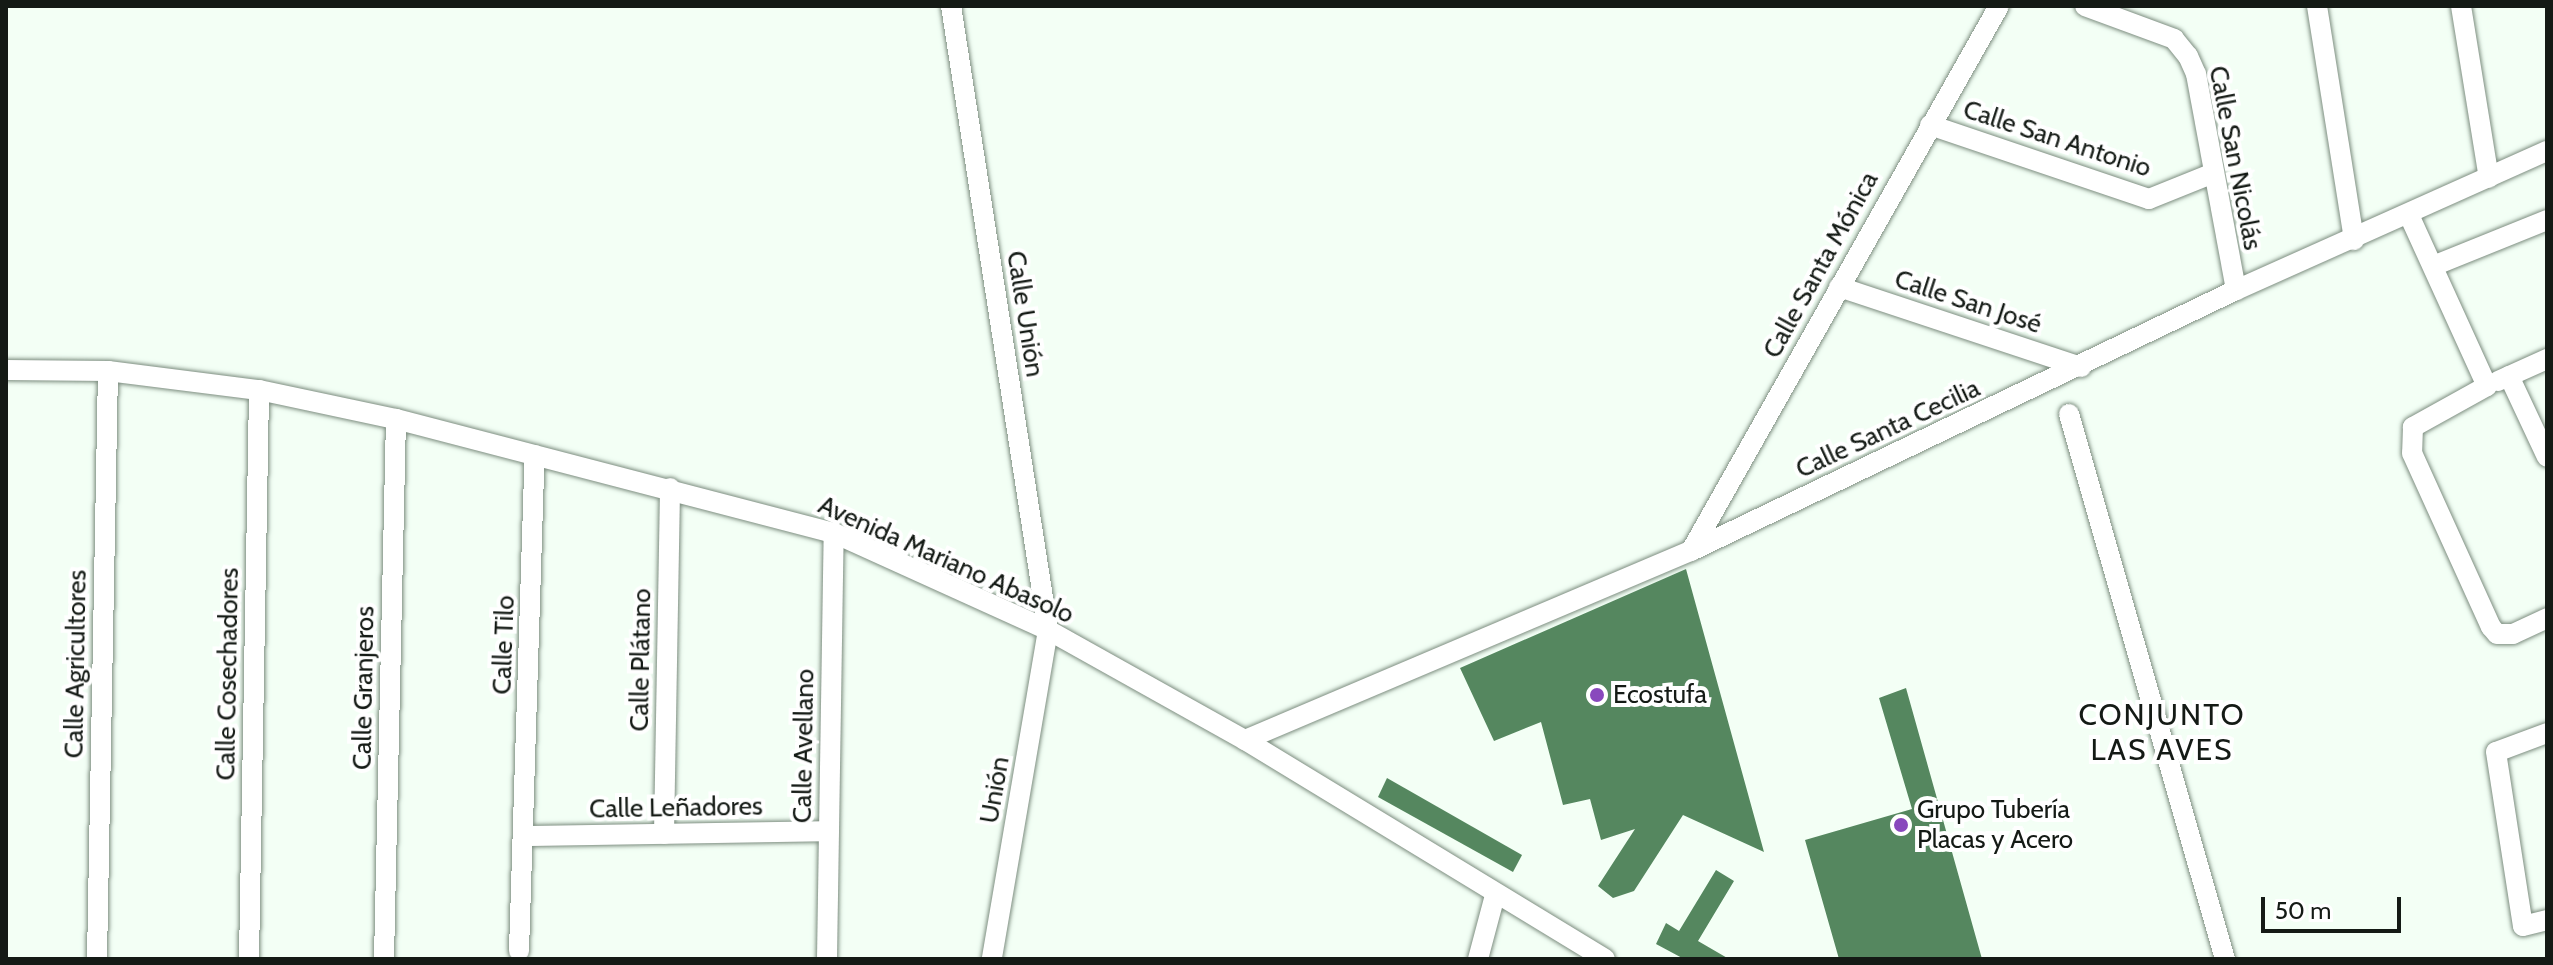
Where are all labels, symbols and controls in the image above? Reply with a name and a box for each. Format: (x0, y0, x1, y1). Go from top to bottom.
street label: Calle San Nicolás (2202, 63, 2268, 253)
street label: Calle San Antonio (1959, 94, 2155, 184)
street label: Calle Santa Mónica (1757, 166, 1885, 364)
street label: Calle Unión (1000, 249, 1050, 379)
street label: Calle San José (1891, 264, 2045, 340)
street label: Calle Santa Cecilia (1791, 373, 1985, 485)
street label: Avenida Mariano Abasolo (813, 490, 1079, 630)
street label: Calle Cosechadores (211, 567, 245, 781)
street label: Calle Agricultores (59, 569, 93, 759)
street label: Calle Plátano (624, 588, 658, 732)
street label: Calle Tilo (487, 595, 521, 695)
street label: Calle Granjeros (347, 606, 381, 770)
street label: Calle Avellano (787, 669, 821, 823)
place label: Ecostufa (1613, 679, 1707, 711)
marker: Ecostufa (1588, 686, 1606, 704)
district label: CONJUNTO LAS AVES (2078, 697, 2246, 768)
street label: Unión (974, 754, 1016, 826)
street label: Calle Leñadores (589, 791, 763, 825)
place label: Grupo Tubería Placas y Acero (1917, 794, 2073, 856)
marker: Grupo Tubería Placas y Acero (1892, 816, 1910, 834)
scale bar (2265, 881, 2405, 931)
text: 50 m (2275, 896, 2331, 925)

